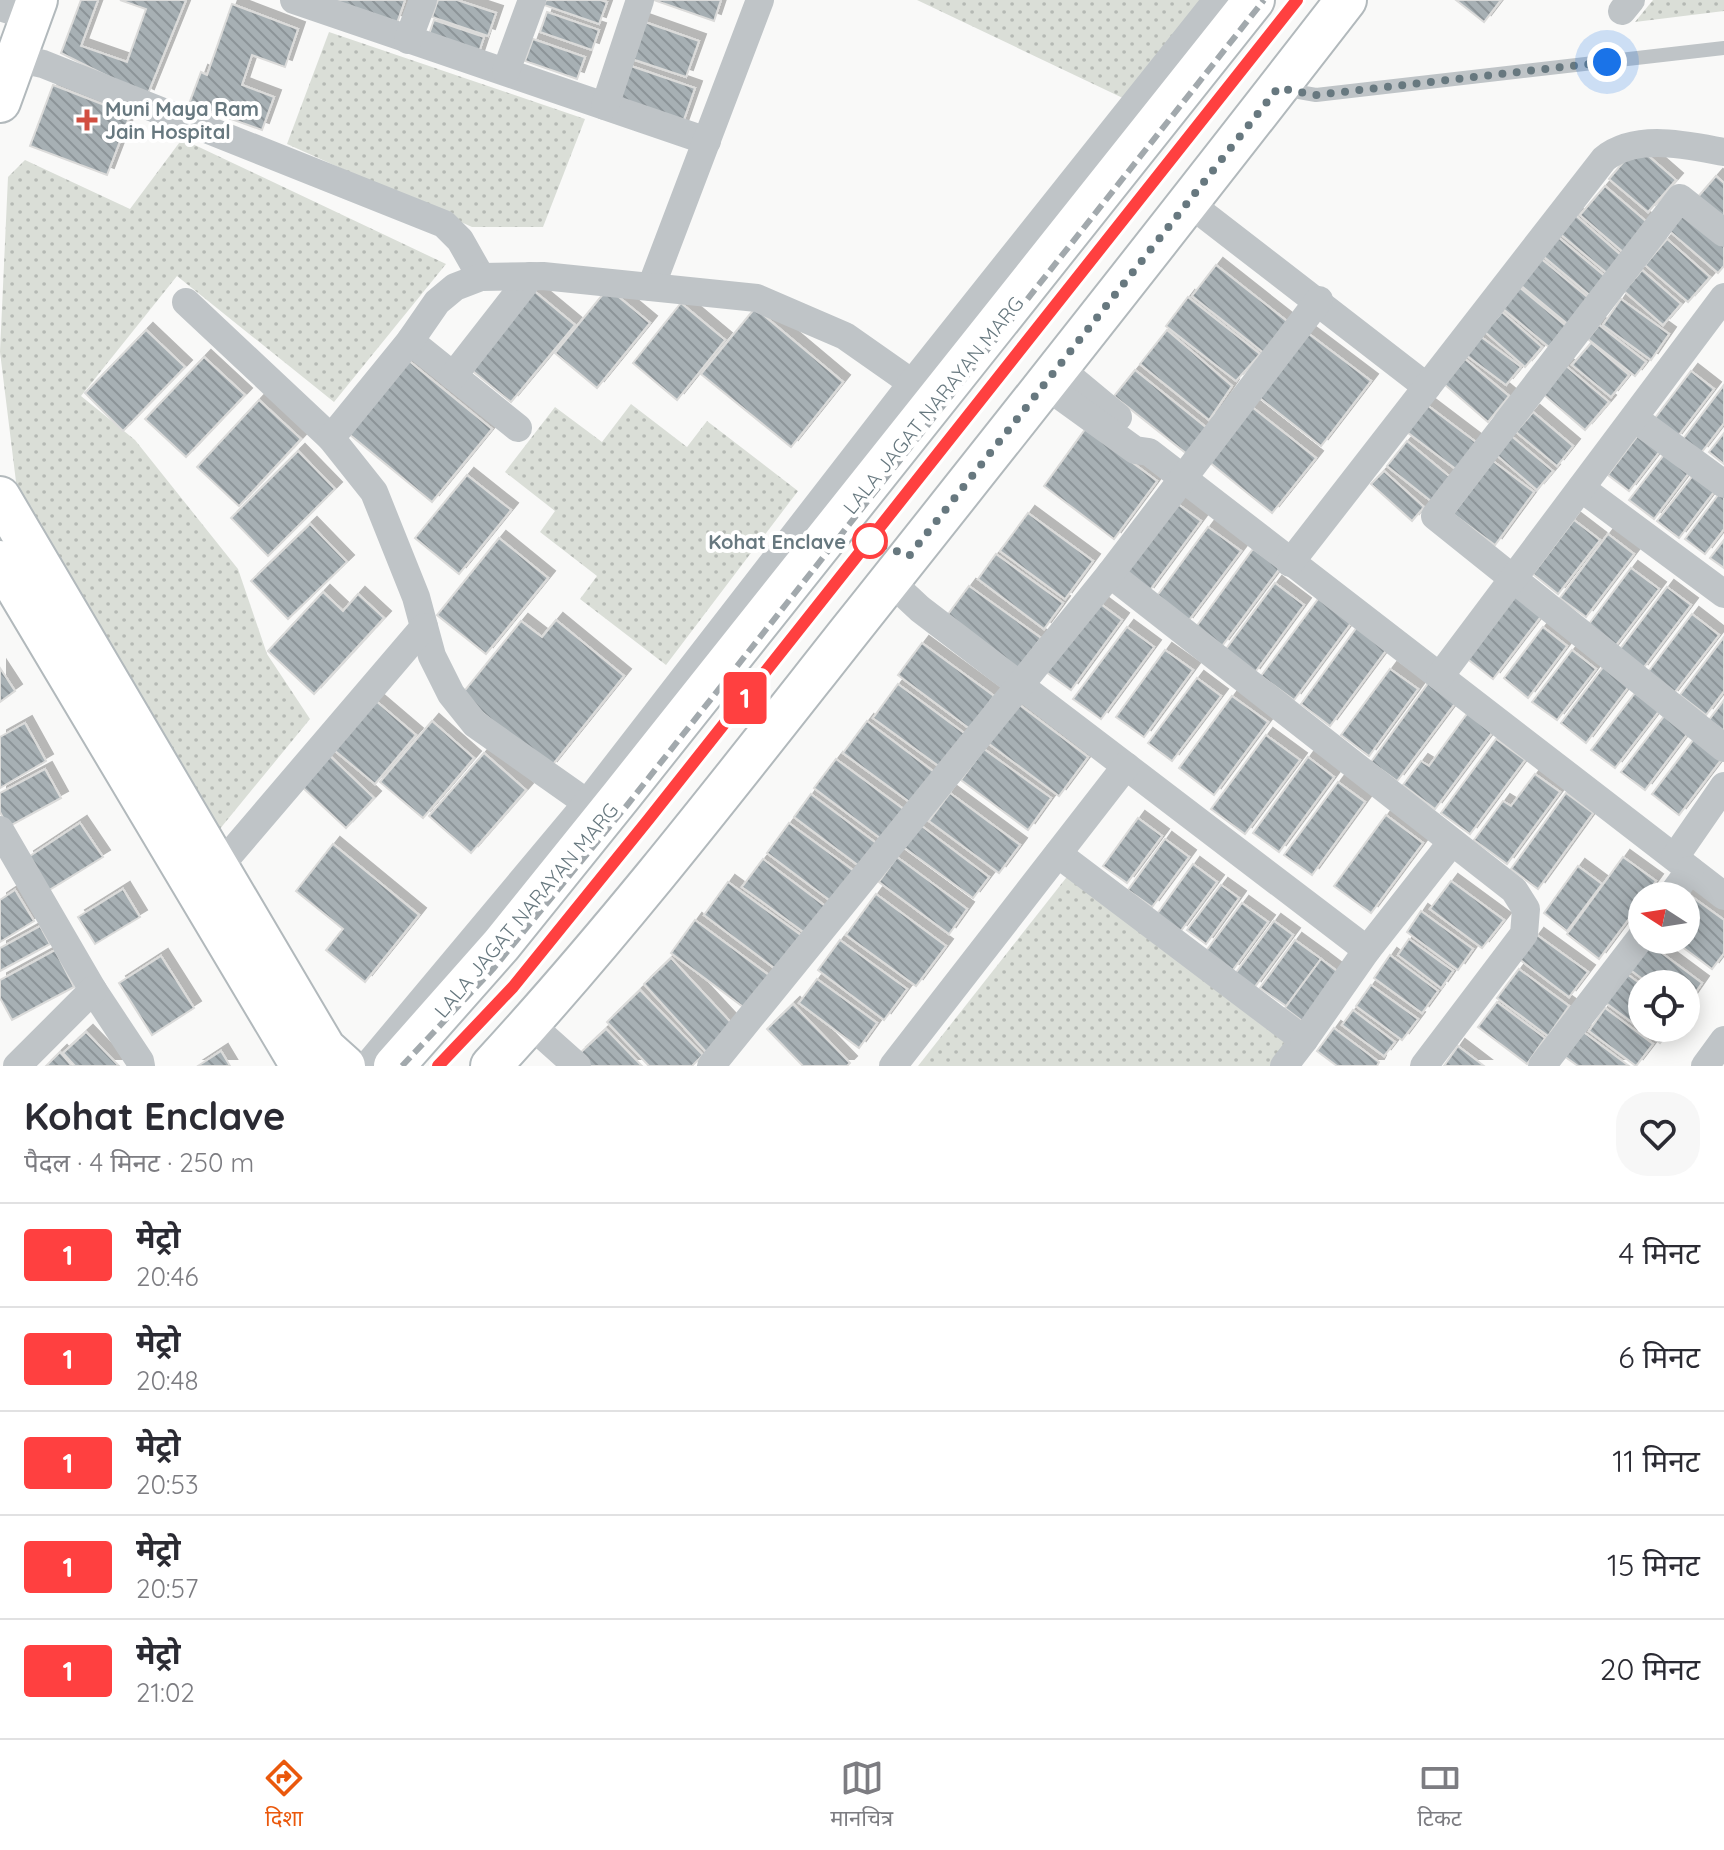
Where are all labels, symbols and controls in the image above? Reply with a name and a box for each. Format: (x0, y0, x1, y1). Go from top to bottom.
your location (1587, 42, 1627, 82)
place label: Muni Maya Ram Jain Hospital (105, 96, 259, 144)
marker: Muni Maya Ram Jain Hospital (76, 109, 98, 131)
street label: LALA JAGAT NARAYAN MARG (837, 291, 1029, 519)
marker: Kohat Enclave (853, 524, 887, 558)
place label: Kohat Enclave (708, 529, 846, 554)
line badge: 1 (719, 672, 771, 724)
text: 1 (740, 680, 750, 715)
street label: LALA JAGAT NARAYAN MARG (429, 797, 623, 1023)
north arrow (1628, 882, 1700, 954)
map controls (1628, 882, 1700, 1042)
button: locate (1628, 970, 1700, 1042)
text: Kohat Enclave (24, 1092, 286, 1140)
button: heart (1616, 1092, 1700, 1176)
text: पैदल · 4 मिनट · 250 m (24, 1146, 254, 1179)
text: मेट्रो (136, 1218, 181, 1256)
text: 4 मिनट (1619, 1234, 1700, 1272)
text: 1 (63, 1237, 73, 1272)
text: 20:46 (136, 1260, 198, 1293)
text: मेट्रो (136, 1322, 181, 1360)
text: 6 मिनट (1618, 1338, 1700, 1376)
text: 1 (63, 1341, 73, 1376)
text: 20:48 (136, 1364, 198, 1397)
text: मेट्रो (136, 1426, 181, 1464)
text: 11 मिनट (1612, 1442, 1700, 1480)
text: 1 (63, 1445, 73, 1480)
text: 20:53 (136, 1468, 199, 1501)
text: मेट्रो (136, 1530, 181, 1568)
text: 15 मिनट (1607, 1546, 1700, 1584)
text: 1 (63, 1549, 73, 1584)
text: 20:57 (136, 1572, 198, 1605)
text: मेट्रो (136, 1634, 181, 1672)
text: 20 मिनट (1600, 1650, 1700, 1688)
text: 1 (63, 1653, 73, 1688)
text: 21:02 (136, 1676, 195, 1709)
tab: दिशा (262, 1756, 306, 1835)
tab: मानचित्र (830, 1756, 893, 1835)
tab: टिकट (1417, 1756, 1462, 1835)

